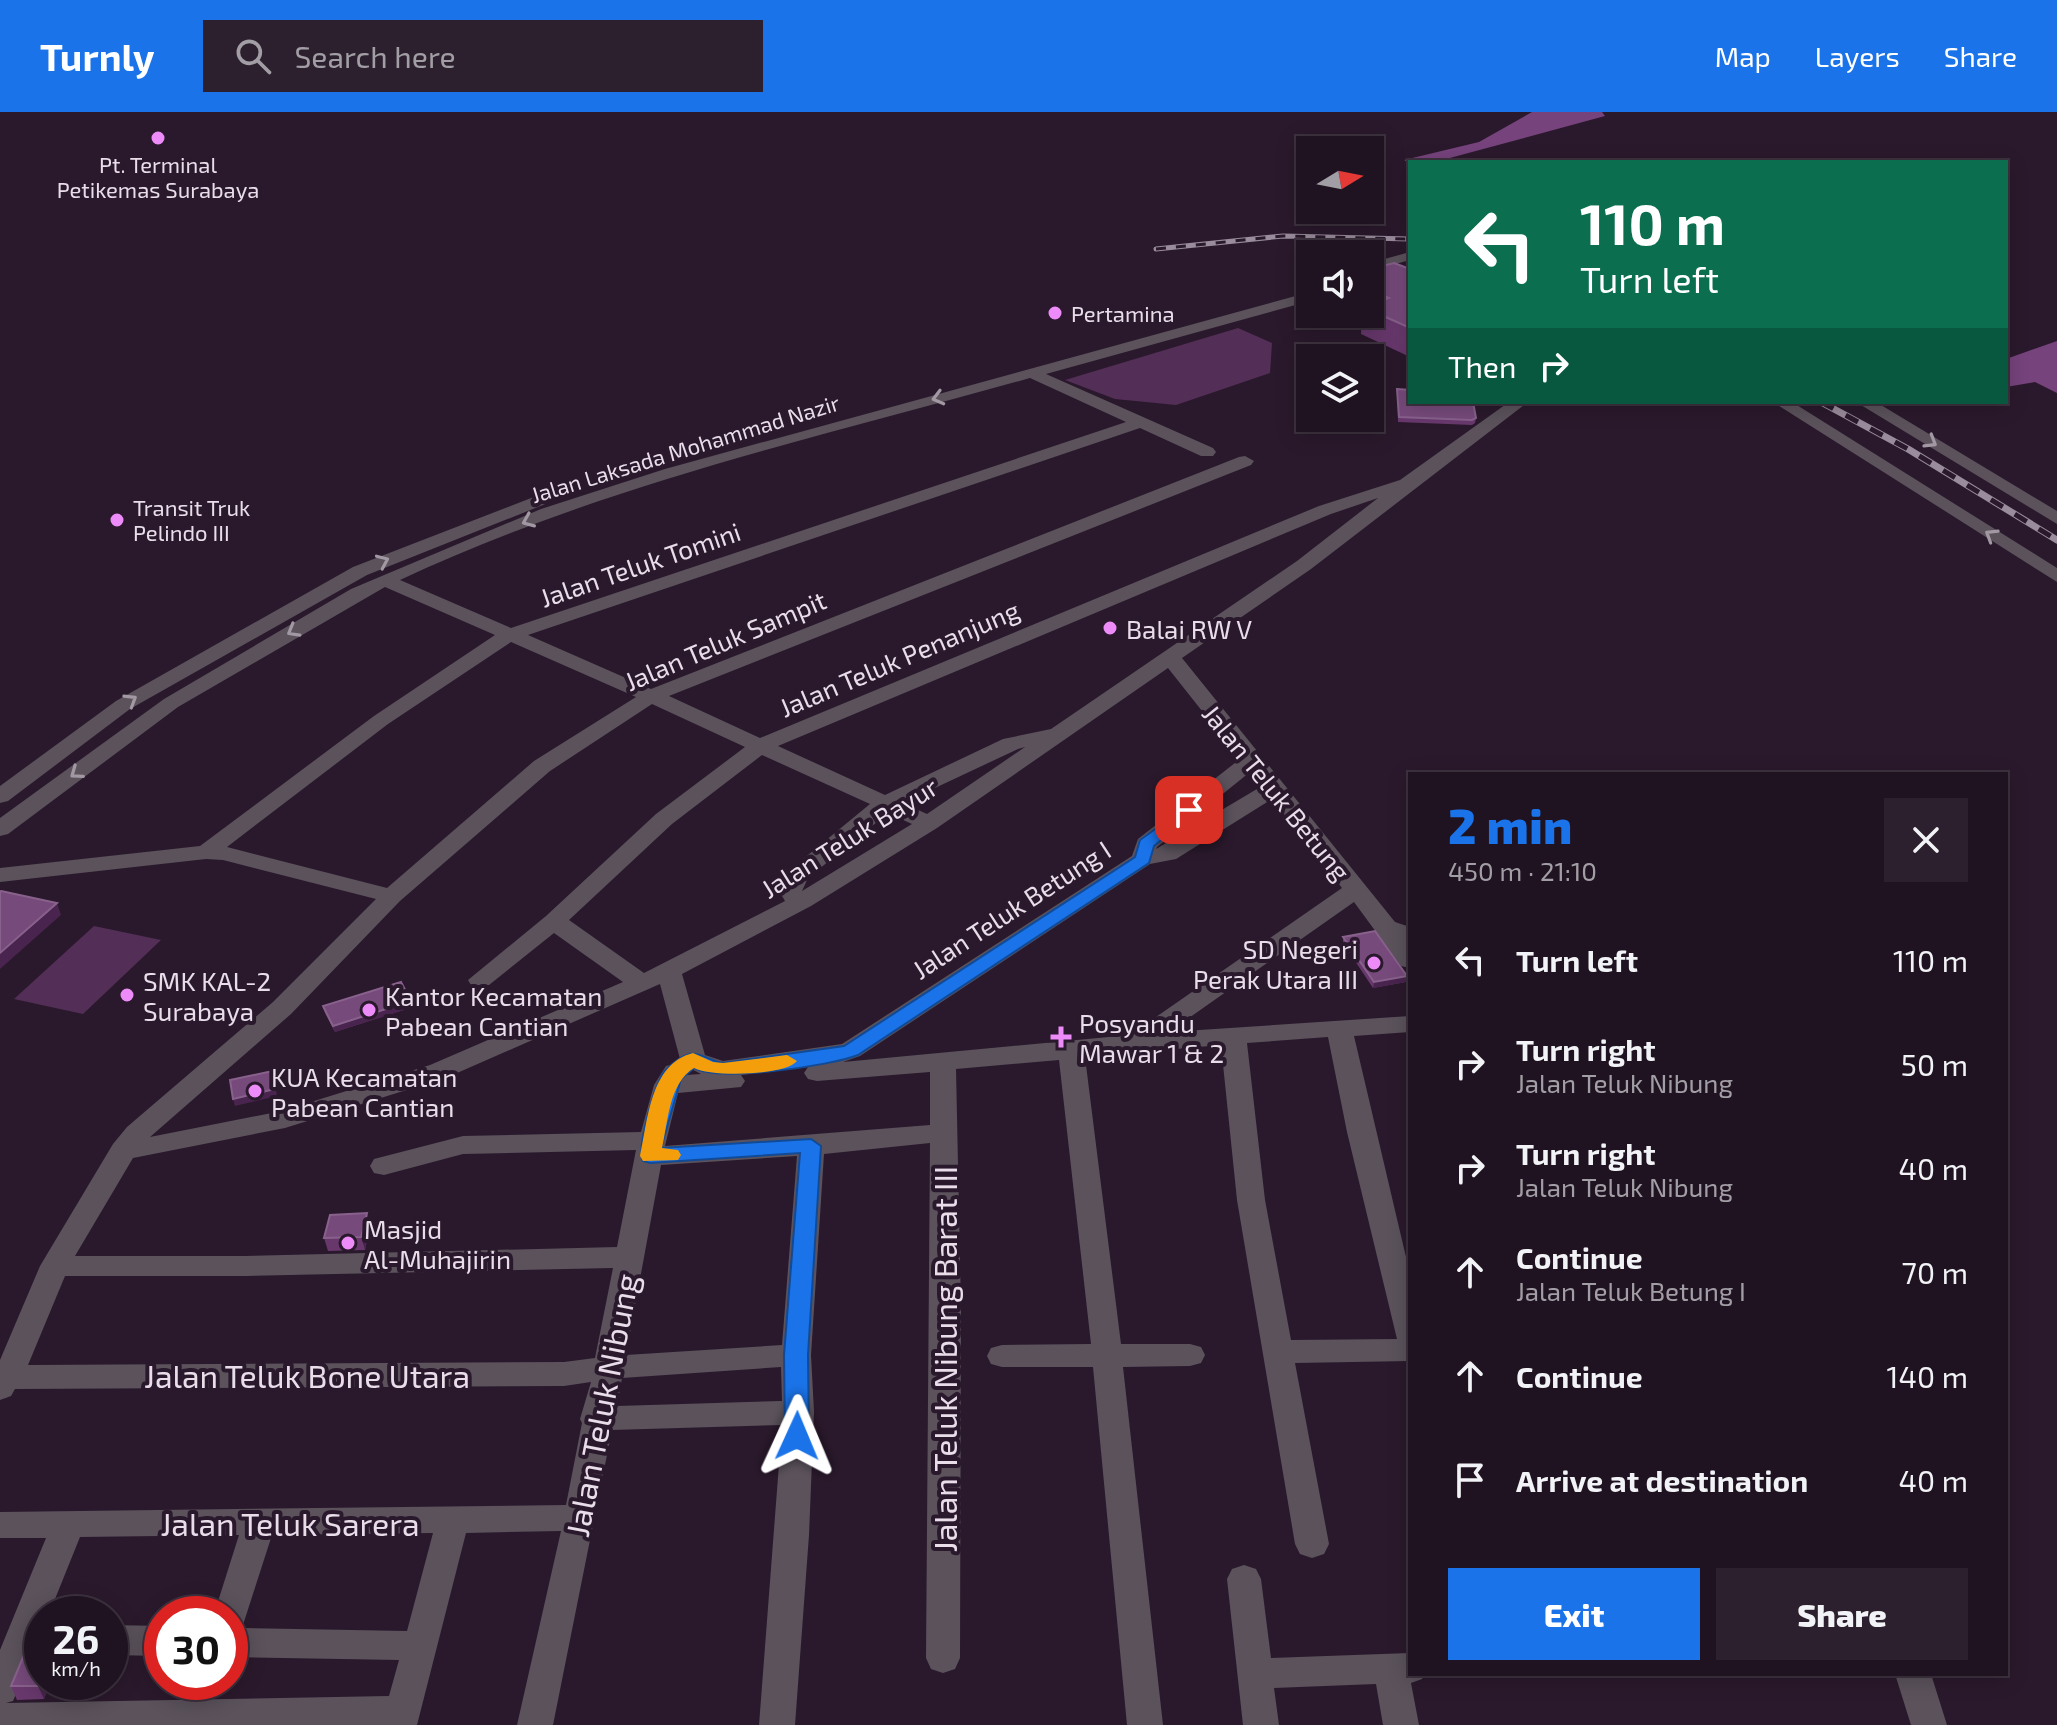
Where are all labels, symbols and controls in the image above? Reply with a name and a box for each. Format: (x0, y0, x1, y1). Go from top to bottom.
search box (203, 20, 763, 92)
text: Turnly (40, 33, 155, 79)
icon: search (231, 34, 275, 78)
text: Search here (295, 38, 456, 74)
text: Map (1715, 39, 1771, 73)
text: Layers (1815, 39, 1900, 73)
text: Share (1944, 39, 2017, 73)
marker: Pt. Terminal Petikemas Surabaya (149, 129, 167, 147)
north arrow (1296, 136, 1384, 224)
map controls (1296, 136, 1384, 432)
place label: Pt. Terminal Petikemas Surabaya (57, 151, 259, 202)
text: 110 m (1580, 189, 1725, 256)
icon: left (1448, 192, 1552, 296)
button: sound (1296, 240, 1384, 328)
text: Turn left (1580, 257, 1719, 300)
place label: Pertamina (1071, 300, 1175, 326)
marker: Pertamina (1046, 304, 1064, 322)
button: layers (1296, 344, 1384, 432)
icon: right (1532, 344, 1576, 388)
text: Then (1448, 348, 1516, 384)
street label: Jalan Laksada Mohammad Nazir (528, 389, 843, 507)
one-way arrow (931, 389, 945, 405)
one-way arrow (1922, 433, 1937, 448)
place label: Transit Truk Pelindo III (133, 494, 250, 545)
marker: Transit Truk Pelindo III (108, 511, 126, 529)
one-way arrow (522, 511, 536, 528)
street label: Jalan Teluk Tomini (536, 515, 744, 613)
one-way arrow (1985, 529, 2000, 544)
one-way arrow (375, 555, 389, 571)
street label: Jalan Teluk Sampit (620, 584, 831, 696)
street label: Jalan Teluk Penanjung (774, 593, 1024, 723)
place label: Balai RW V (1126, 613, 1252, 644)
marker: Balai RW V (1101, 619, 1119, 637)
one-way arrow (287, 621, 302, 637)
one-way arrow (122, 695, 137, 710)
street label: Jalan Teluk Betung (1197, 698, 1357, 886)
one-way arrow (70, 764, 85, 778)
street label: Jalan Teluk Bayur (755, 770, 943, 904)
pin (1155, 776, 1223, 844)
icon: arrive (1167, 788, 1211, 832)
text: 2 min (1448, 796, 1572, 854)
button: close (1884, 798, 1968, 882)
street label: Jalan Teluk Betung I (906, 833, 1116, 985)
text: 450 m · 21:10 (1448, 855, 1597, 886)
place label: SD Negeri Perak Utara III (1193, 933, 1358, 994)
icon: left (1448, 938, 1492, 982)
text: Turn left (1516, 942, 1638, 978)
text: 110 m (1893, 942, 1968, 978)
marker: SD Negeri Perak Utara III (1365, 954, 1383, 972)
place label: SMK KAL-2 Surabaya (143, 965, 271, 1026)
place label: Kantor Kecamatan Pabean Cantian (385, 980, 602, 1041)
marker: SMK KAL-2 Surabaya (118, 986, 136, 1004)
marker: Kantor Kecamatan Pabean Cantian (360, 1001, 378, 1019)
place label: Posyandu Mawar 1 & 2 (1079, 1007, 1224, 1068)
marker: Posyandu Mawar 1 & 2 (1050, 1026, 1072, 1048)
text: Turn right (1516, 1031, 1656, 1067)
icon: right (1448, 1042, 1492, 1086)
text: 50 m (1901, 1046, 1968, 1082)
place label: KUA Kecamatan Pabean Cantian (271, 1061, 457, 1122)
text: Jalan Teluk Nibung (1516, 1067, 1733, 1098)
marker: KUA Kecamatan Pabean Cantian (246, 1082, 264, 1100)
text: Turn right (1516, 1135, 1656, 1171)
icon: right (1448, 1146, 1492, 1190)
text: 40 m (1898, 1150, 1968, 1186)
street label: Jalan Teluk Nibung Barat III (925, 1166, 963, 1552)
text: Jalan Teluk Nibung (1516, 1171, 1733, 1202)
place label: Masjid Al-Muhajirin (364, 1213, 511, 1274)
marker: Masjid Al-Muhajirin (339, 1234, 357, 1252)
text: Continue (1516, 1239, 1643, 1275)
icon: ahead (1448, 1250, 1492, 1294)
text: 70 m (1902, 1254, 1968, 1290)
street label: Jalan Teluk Nibung (557, 1270, 645, 1540)
text: Jalan Teluk Betung I (1516, 1275, 1746, 1306)
icon: ahead (1448, 1354, 1492, 1398)
street label: Jalan Teluk Bone Utara (144, 1356, 470, 1394)
text: Continue (1516, 1358, 1643, 1394)
text: 140 m (1887, 1358, 1968, 1394)
position arrow (755, 1394, 839, 1478)
icon: arrive (1448, 1458, 1492, 1502)
text: Arrive at destination (1516, 1462, 1808, 1498)
text: 40 m (1898, 1462, 1968, 1498)
street label: Jalan Teluk Sarera (160, 1504, 420, 1542)
button: Exit (1448, 1568, 1700, 1660)
button: Share (1716, 1568, 1968, 1660)
speed limit sign: 30 (144, 1596, 248, 1700)
text: 26 (53, 1614, 99, 1662)
text: km/h (51, 1656, 101, 1680)

